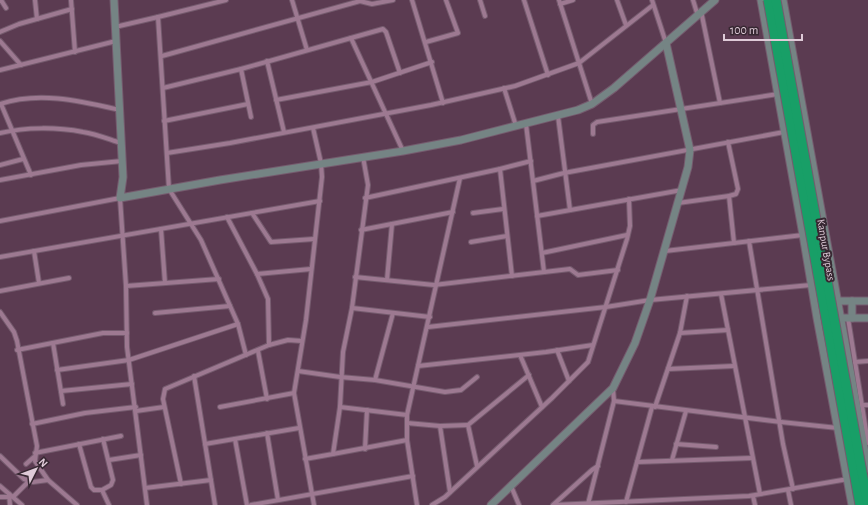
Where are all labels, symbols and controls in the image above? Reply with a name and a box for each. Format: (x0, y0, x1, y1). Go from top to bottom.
scale bar (724, 16, 802, 42)
text: 100 m (730, 24, 758, 36)
street label: Kanpur Bypass (815, 218, 837, 282)
north arrow (16, 449, 56, 489)
text: N (36, 456, 50, 469)

